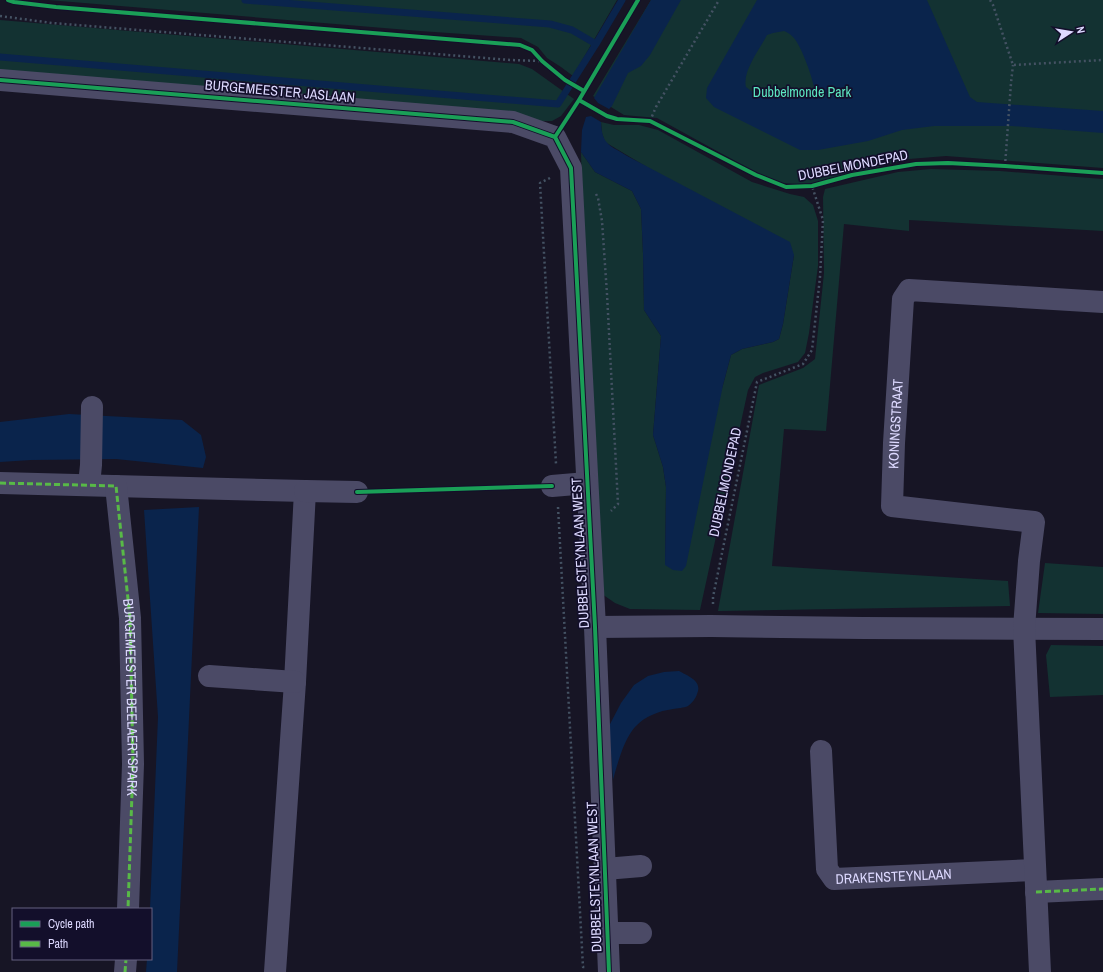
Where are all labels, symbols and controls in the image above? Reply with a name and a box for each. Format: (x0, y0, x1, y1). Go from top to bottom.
north arrow (1051, 12, 1091, 52)
text: N (1073, 25, 1088, 35)
street label: BURGEMEESTER JASLAAN (204, 75, 356, 107)
park label: Dubbelmonde Park (753, 83, 851, 101)
street label: DUBBELMONDEPAD (797, 146, 909, 184)
street label: KONINGSTRAAT (884, 378, 907, 469)
street label: DUBBELMONDEPAD (705, 426, 745, 538)
street label: DUBBELSTEYNLAAN WEST (567, 477, 593, 629)
street label: BURGEMEESTER BEELAERTSPARK (119, 598, 142, 797)
street label: DUBBELSTEYNLAAN WEST (582, 801, 606, 953)
street label: DRAKENSTEYNLAAN (835, 865, 952, 888)
legend (12, 908, 152, 960)
text: Cycle path (48, 916, 95, 932)
text: Path (48, 936, 68, 952)

